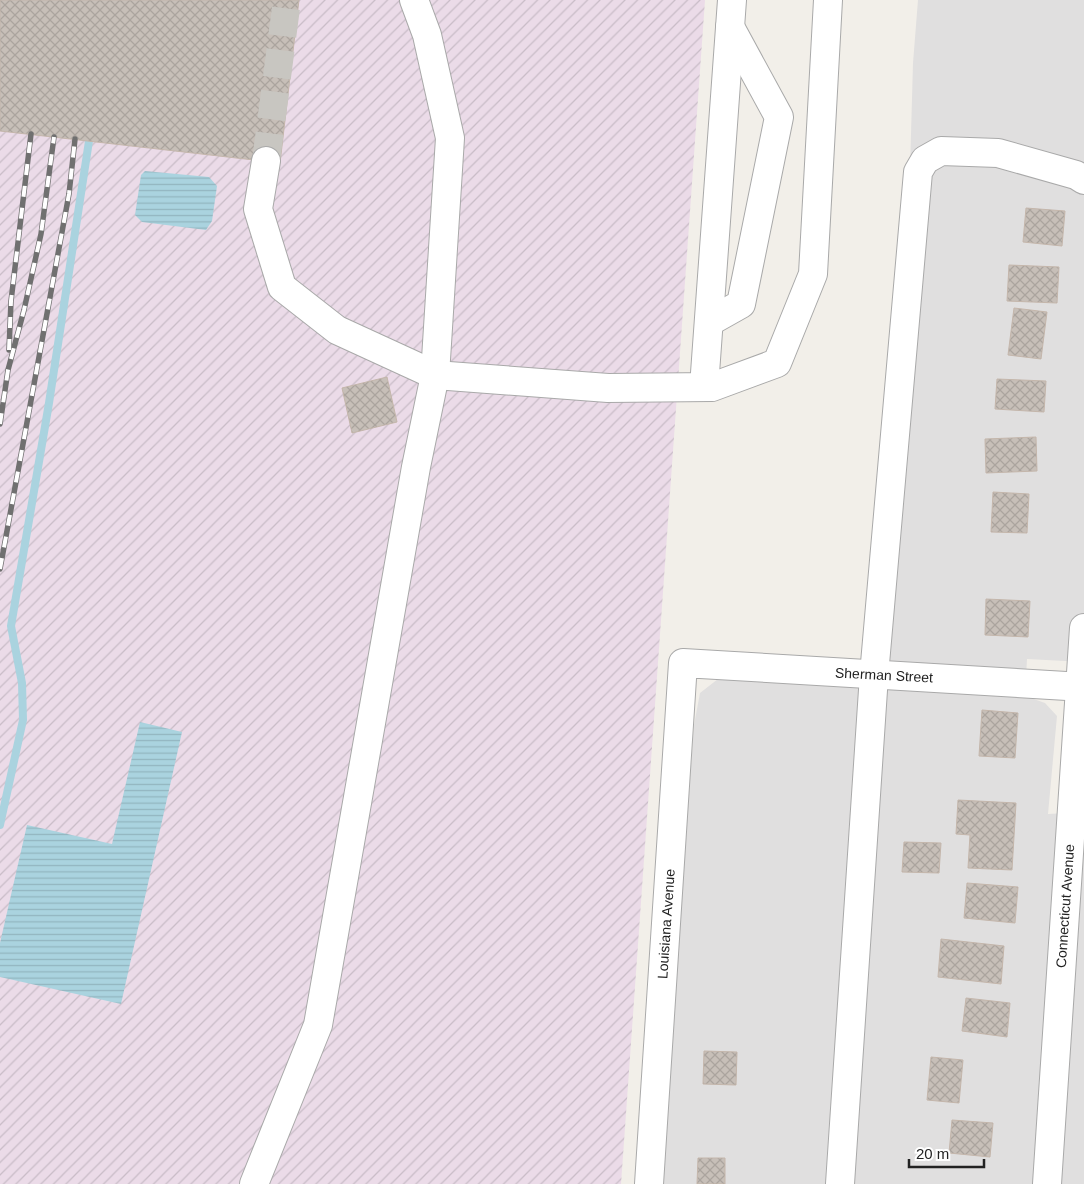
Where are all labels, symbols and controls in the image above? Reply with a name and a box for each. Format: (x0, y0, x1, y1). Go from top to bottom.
street label: Sherman Street (835, 664, 933, 686)
street label: Connecticut Avenue (1053, 843, 1077, 969)
street label: Louisiana Avenue (654, 868, 678, 980)
scale bar (909, 1136, 984, 1168)
text: 20 m (916, 1145, 949, 1162)

